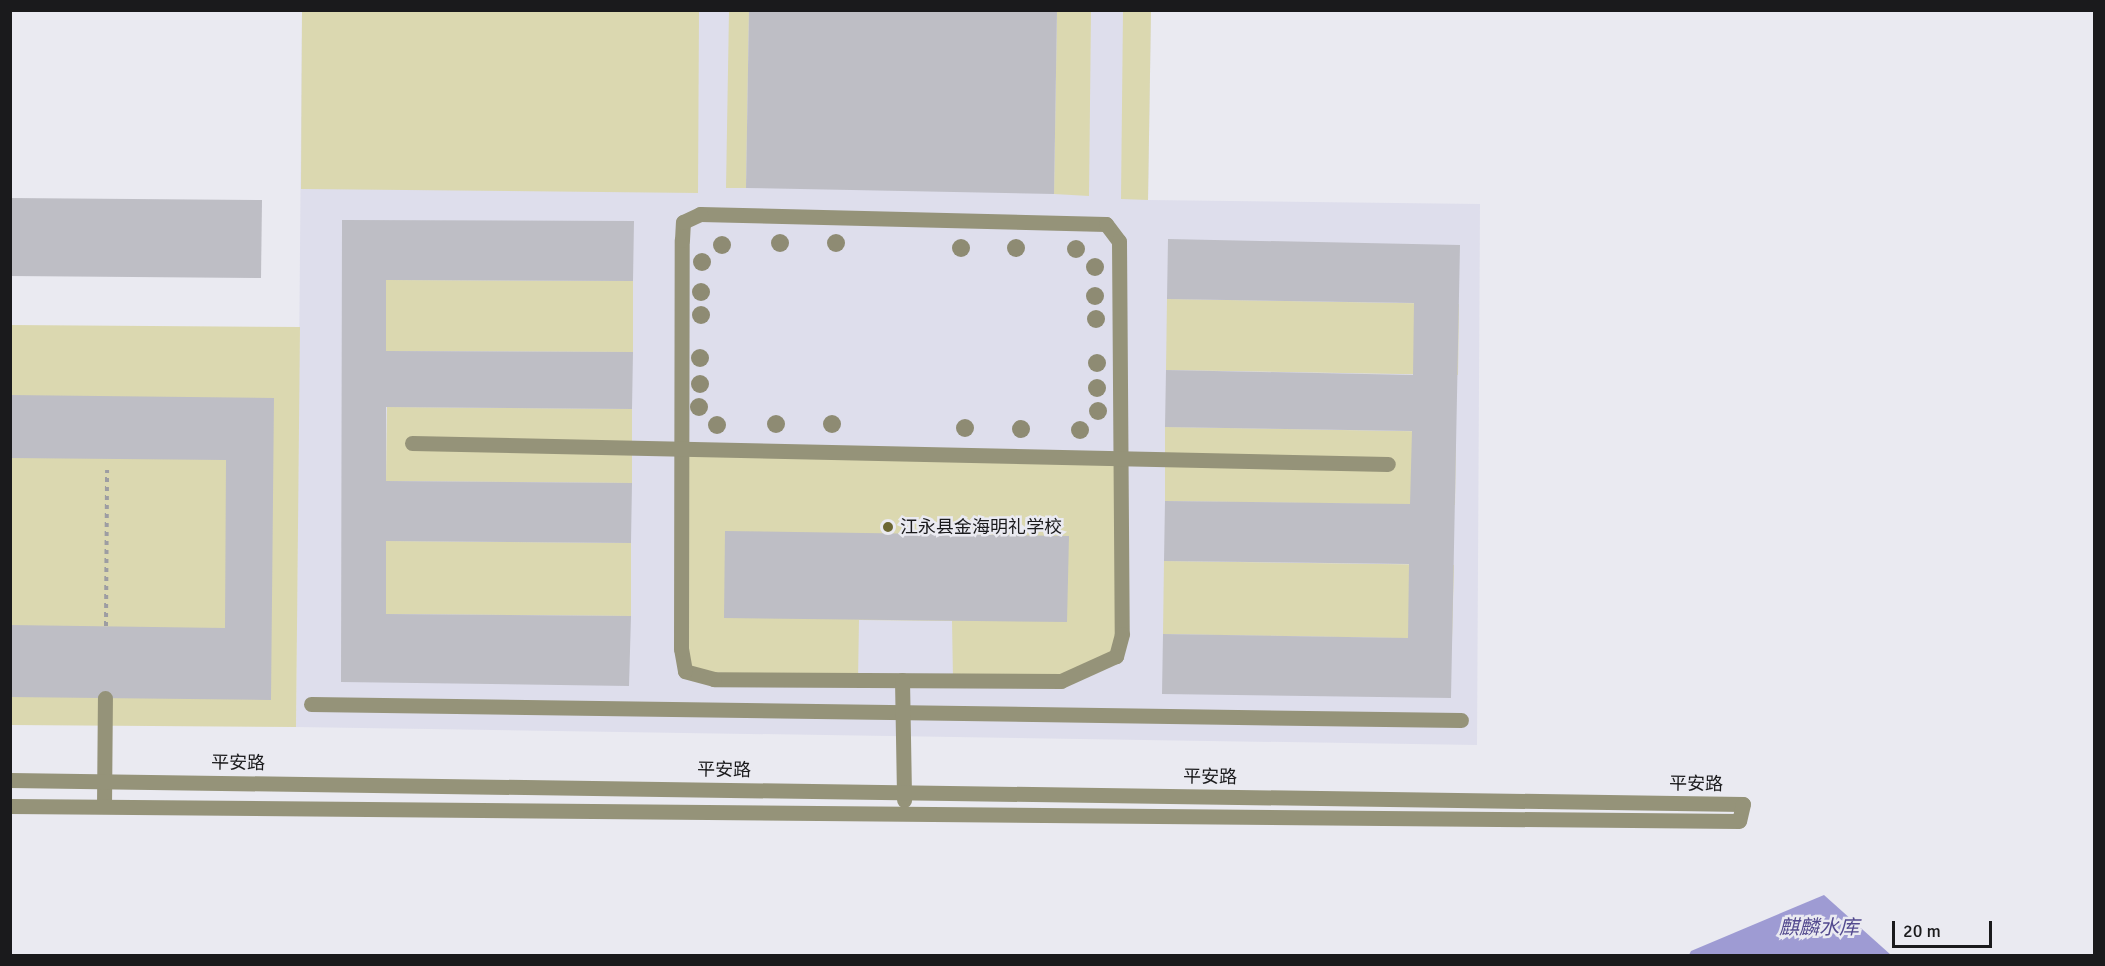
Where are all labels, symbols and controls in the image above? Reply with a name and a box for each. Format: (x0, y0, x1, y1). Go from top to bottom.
place label: 江永县金海明礼学校 (900, 516, 1062, 538)
marker: 江永县金海明礼学校 (881, 520, 895, 534)
street label: 平安路 (211, 752, 265, 774)
street label: 平安路 (697, 759, 751, 781)
street label: 平安路 (1183, 766, 1237, 788)
street label: 平安路 (1669, 773, 1723, 795)
scale bar (1895, 909, 1996, 947)
water label: 麒麟水库 (1779, 915, 1859, 939)
text: 20 m (1903, 920, 1941, 942)

